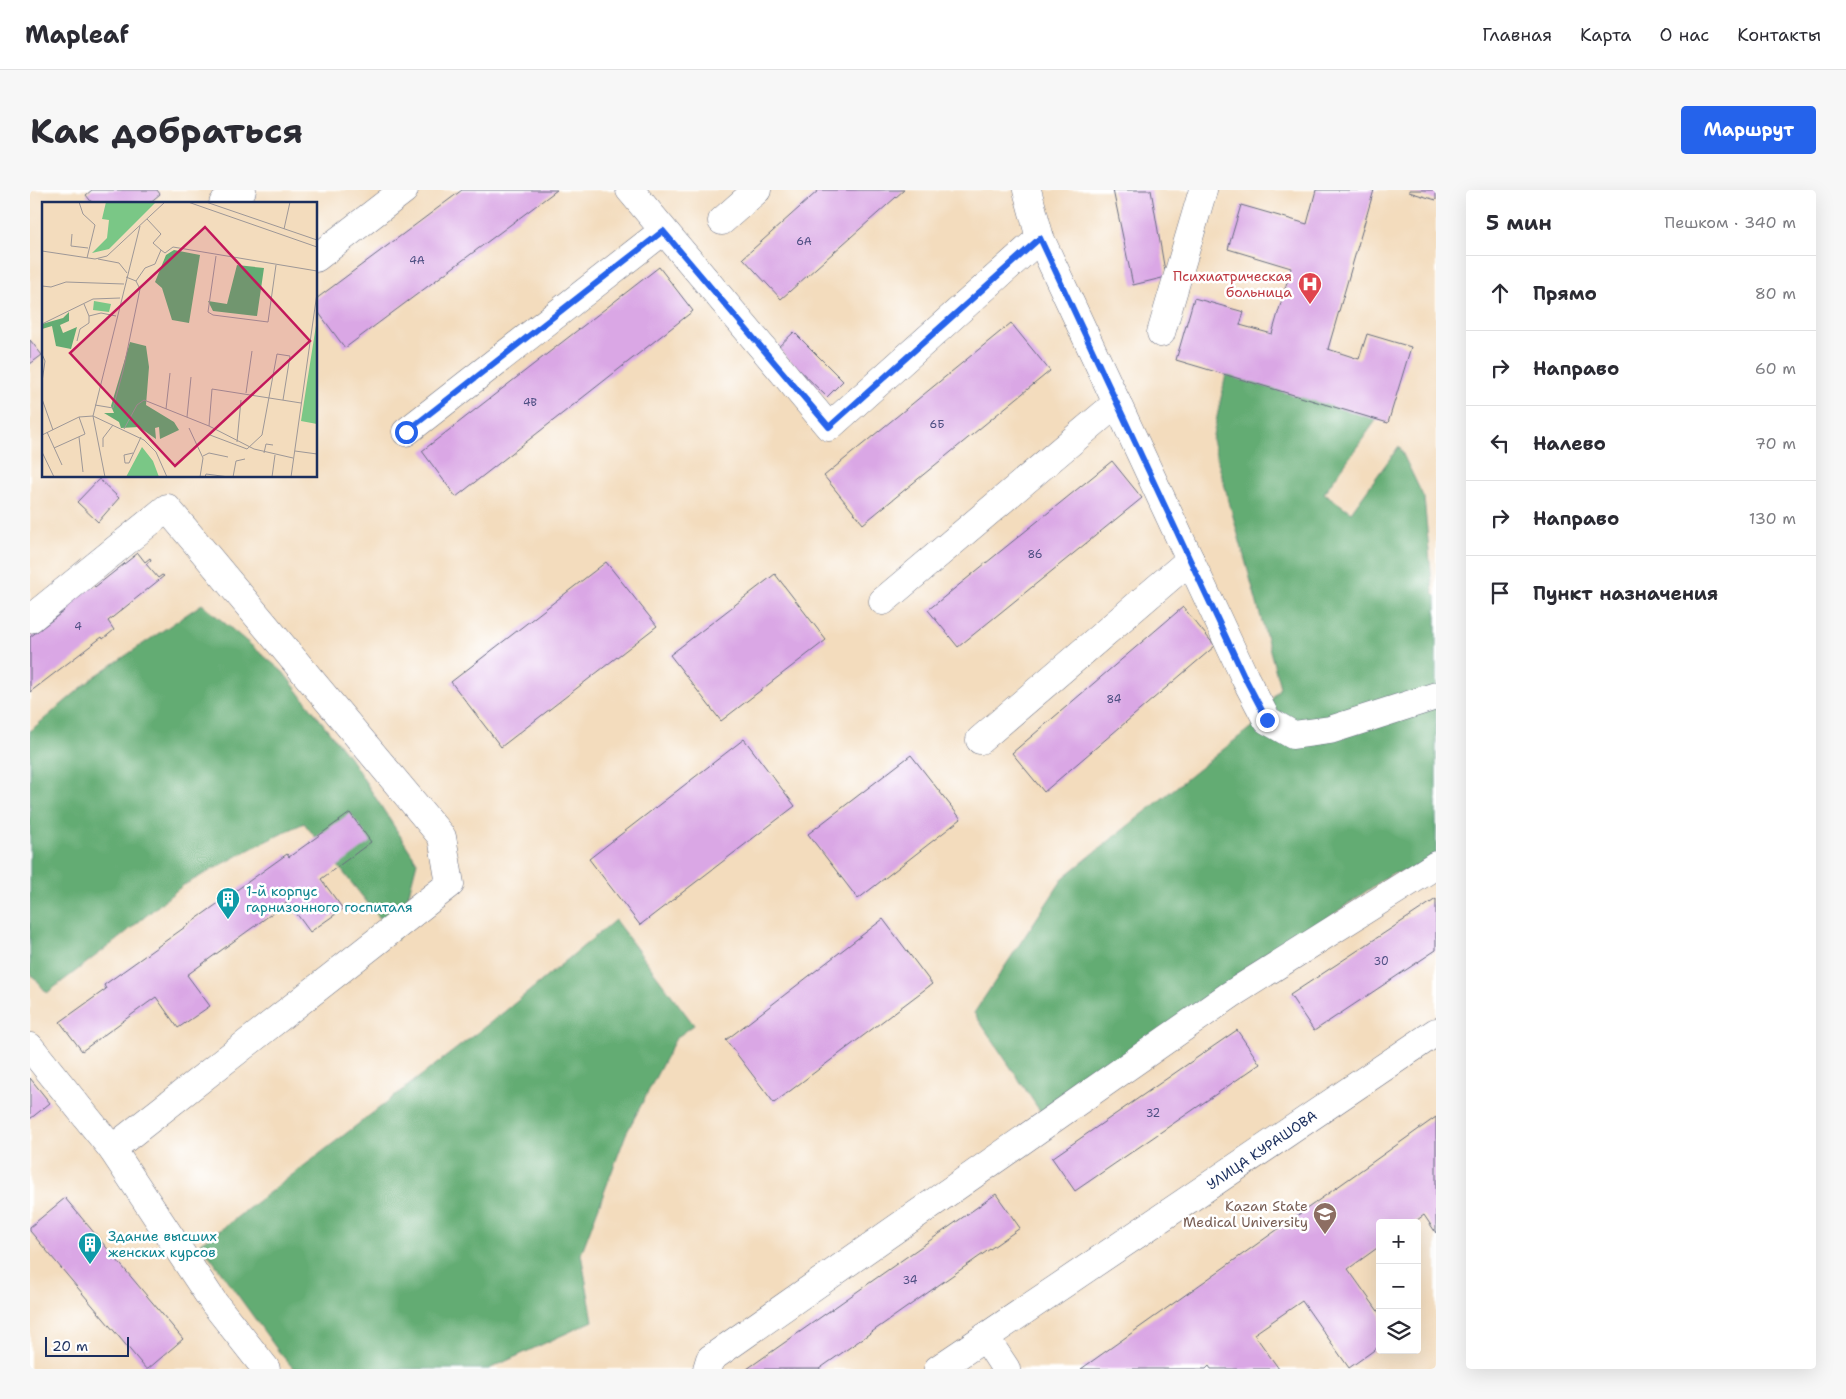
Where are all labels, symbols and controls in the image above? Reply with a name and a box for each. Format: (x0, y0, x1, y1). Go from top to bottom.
text: Mapleaf (25, 19, 129, 51)
text: Главная (1482, 23, 1552, 47)
text: Карта (1580, 23, 1632, 47)
text: О нас (1660, 23, 1709, 47)
text: Контакты (1737, 23, 1821, 47)
button: Маршрут (1681, 106, 1816, 154)
text: Как добраться (30, 107, 303, 154)
inset map (42, 202, 318, 478)
text: 5 мин (1486, 209, 1552, 237)
text: Пешком · 340 m (1665, 212, 1796, 233)
house number: 6А (796, 234, 812, 249)
house number: 4А (409, 253, 425, 268)
place label: Психиатрическая больница (1173, 267, 1292, 301)
hospital icon: Психиатрическая больница (1297, 271, 1323, 305)
icon: ahead (1486, 279, 1514, 307)
text: Прямо (1533, 281, 1597, 306)
text: 80 m (1755, 283, 1796, 304)
icon: right (1486, 354, 1514, 382)
text: Направо (1533, 356, 1619, 381)
text: 60 m (1755, 358, 1796, 379)
house number: 4В (523, 395, 538, 410)
house number: 6Б (930, 417, 944, 432)
route start (395, 421, 418, 444)
icon: left (1486, 429, 1514, 457)
text: Налево (1533, 431, 1606, 456)
text: 70 m (1755, 433, 1796, 454)
icon: right (1486, 504, 1514, 532)
text: Направо (1533, 506, 1619, 531)
text: 130 m (1749, 508, 1796, 529)
house number: 86 (1027, 547, 1043, 562)
icon: arrive (1486, 579, 1514, 607)
text: Пункт назначения (1533, 581, 1718, 606)
house number: 4 (74, 619, 82, 634)
house number: 84 (1107, 692, 1122, 707)
route end (1256, 709, 1279, 732)
place label: 1-й корпус гарнизонного госпиталя (246, 882, 413, 916)
building icon: 1-й корпус гарнизонного госпиталя (215, 886, 241, 920)
house number: 30 (1373, 954, 1389, 969)
house number: 32 (1146, 1106, 1160, 1121)
street label: УЛИЦА КУРАШОВА (1203, 1106, 1320, 1194)
place label: Kazan State Medical University (1183, 1197, 1308, 1231)
school or university icon: Kazan State Medical University (1312, 1201, 1338, 1235)
map controls (1376, 1219, 1421, 1354)
button: + (1376, 1219, 1421, 1264)
place label: Здание высших женских курсов (108, 1227, 217, 1261)
building icon: Здание высших женских курсов (77, 1231, 103, 1265)
button: − (1376, 1264, 1421, 1309)
house number: 34 (903, 1273, 918, 1288)
button: layers (1376, 1309, 1421, 1354)
scale bar (45, 1334, 129, 1357)
text: 20 m (52, 1337, 88, 1355)

